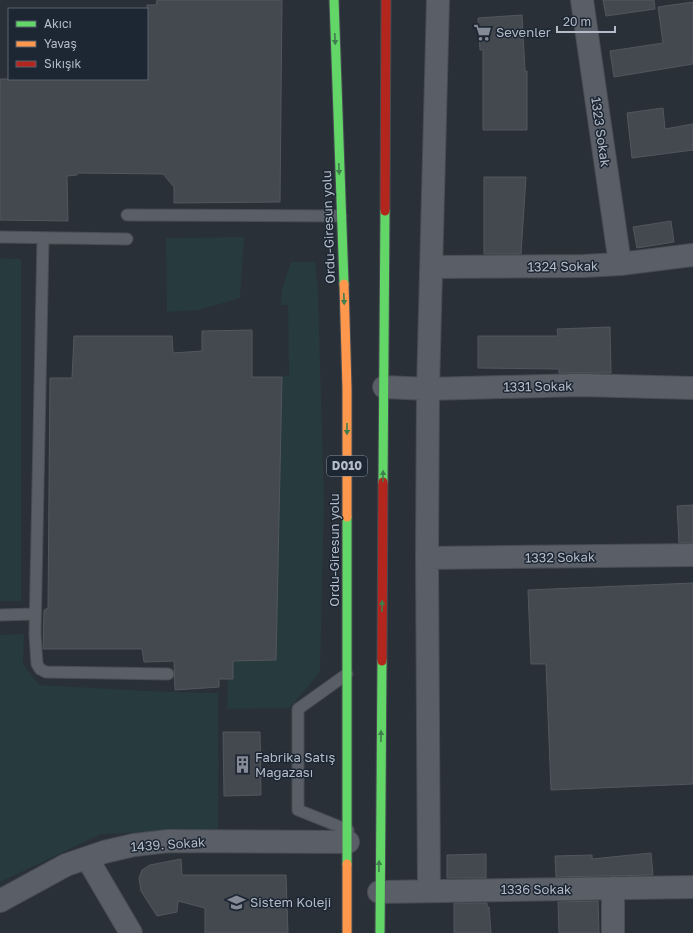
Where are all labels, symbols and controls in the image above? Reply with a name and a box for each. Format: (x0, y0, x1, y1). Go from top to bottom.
legend (8, 8, 148, 80)
scale bar (557, 8, 615, 34)
text: 20 m (563, 14, 591, 29)
text: Akıcı (44, 16, 72, 31)
supermarket icon: Sevenler (473, 22, 493, 42)
place label: Sevenler (496, 24, 551, 40)
one-way arrow (332, 33, 338, 46)
text: Yavaş (44, 36, 77, 51)
text: Sıkışık (44, 56, 81, 71)
street label: 1323 Sokak (588, 96, 614, 169)
one-way arrow (336, 163, 342, 176)
street label: Ordu-Giresun yolu (318, 170, 338, 284)
street label: 1324 Sokak (528, 257, 599, 275)
one-way arrow (340, 293, 347, 305)
street label: 1331 Sokak (503, 377, 573, 395)
one-way arrow (344, 423, 350, 436)
road number: D010 (327, 456, 367, 476)
one-way arrow (380, 469, 386, 482)
street label: Ordu-Giresun yolu (326, 493, 342, 607)
street label: 1332 Sokak (525, 548, 596, 566)
one-way arrow (379, 599, 385, 612)
one-way arrow (378, 729, 384, 742)
place label: Fabrika Satış Mağazası (255, 749, 335, 780)
building icon: Fabrika Satış Mağazası (232, 754, 252, 774)
street label: 1439. Sokak (130, 833, 207, 855)
one-way arrow (376, 859, 382, 872)
street label: 1336 Sokak (501, 881, 572, 897)
school or university icon: Sistem Koleji (227, 892, 247, 912)
place label: Sistem Koleji (250, 894, 331, 910)

